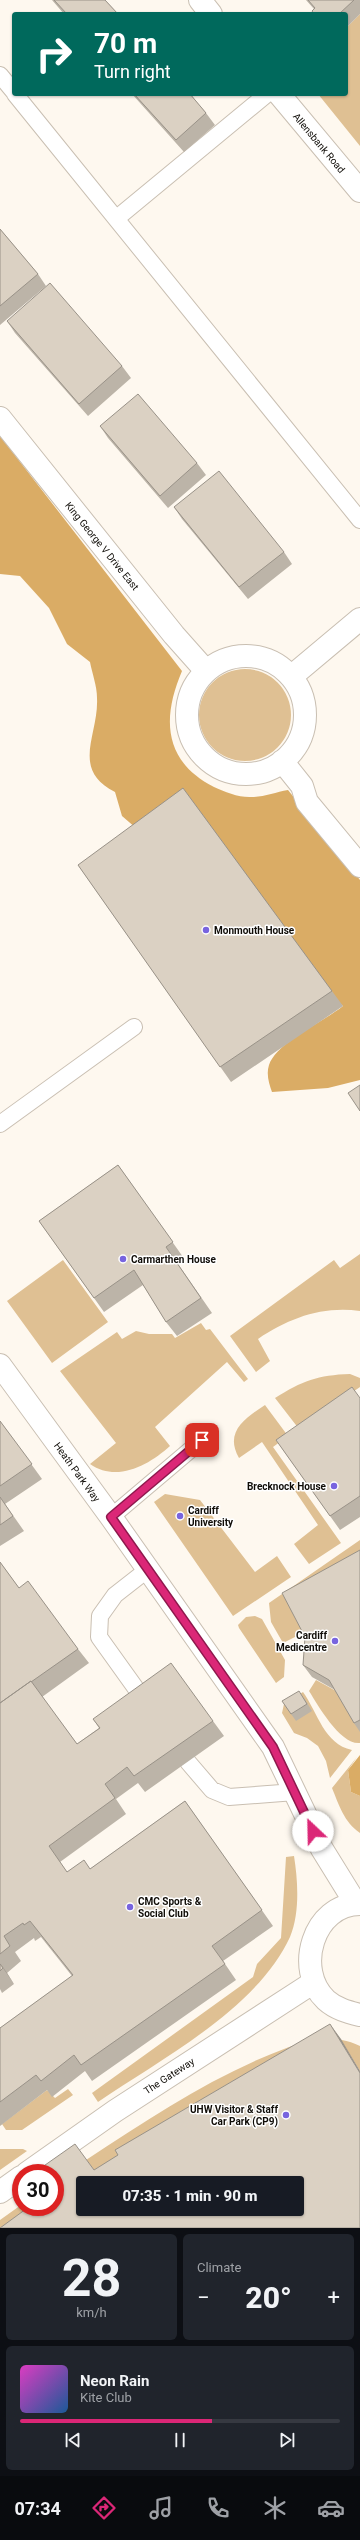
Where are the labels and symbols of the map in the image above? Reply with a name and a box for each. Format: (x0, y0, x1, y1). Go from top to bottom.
street label: Allensbank Road (291, 111, 347, 175)
street label: King George V Drive East (63, 500, 141, 592)
marker: Monmouth House (201, 925, 211, 935)
place label: Monmouth House (214, 925, 295, 936)
marker: Carmarthen House (118, 1254, 128, 1264)
place label: Carmarthen House (131, 1254, 216, 1265)
pin (185, 1423, 219, 1457)
street label: Heath Park Way (52, 1440, 102, 1504)
place label: Brecknock House (247, 1481, 327, 1492)
marker: Brecknock House (329, 1481, 339, 1491)
place label: Cardiff University (188, 1505, 234, 1528)
marker: Cardiff University (175, 1511, 185, 1521)
place label: Cardiff Medicentre (276, 1630, 328, 1653)
marker: Cardiff Medicentre (330, 1636, 340, 1646)
position arrow (292, 1810, 334, 1852)
place label: CMC Sports & Social Club (138, 1896, 202, 1919)
marker: CMC Sports & Social Club (125, 1902, 135, 1912)
street label: The Gateway (142, 2056, 196, 2096)
place label: UHW Visitor & Staff Car Park (CP9) (190, 2104, 278, 2128)
marker: UHW Visitor & Staff Car Park (CP9) (281, 2110, 291, 2120)
speed limit sign: 30 (12, 2164, 64, 2216)

